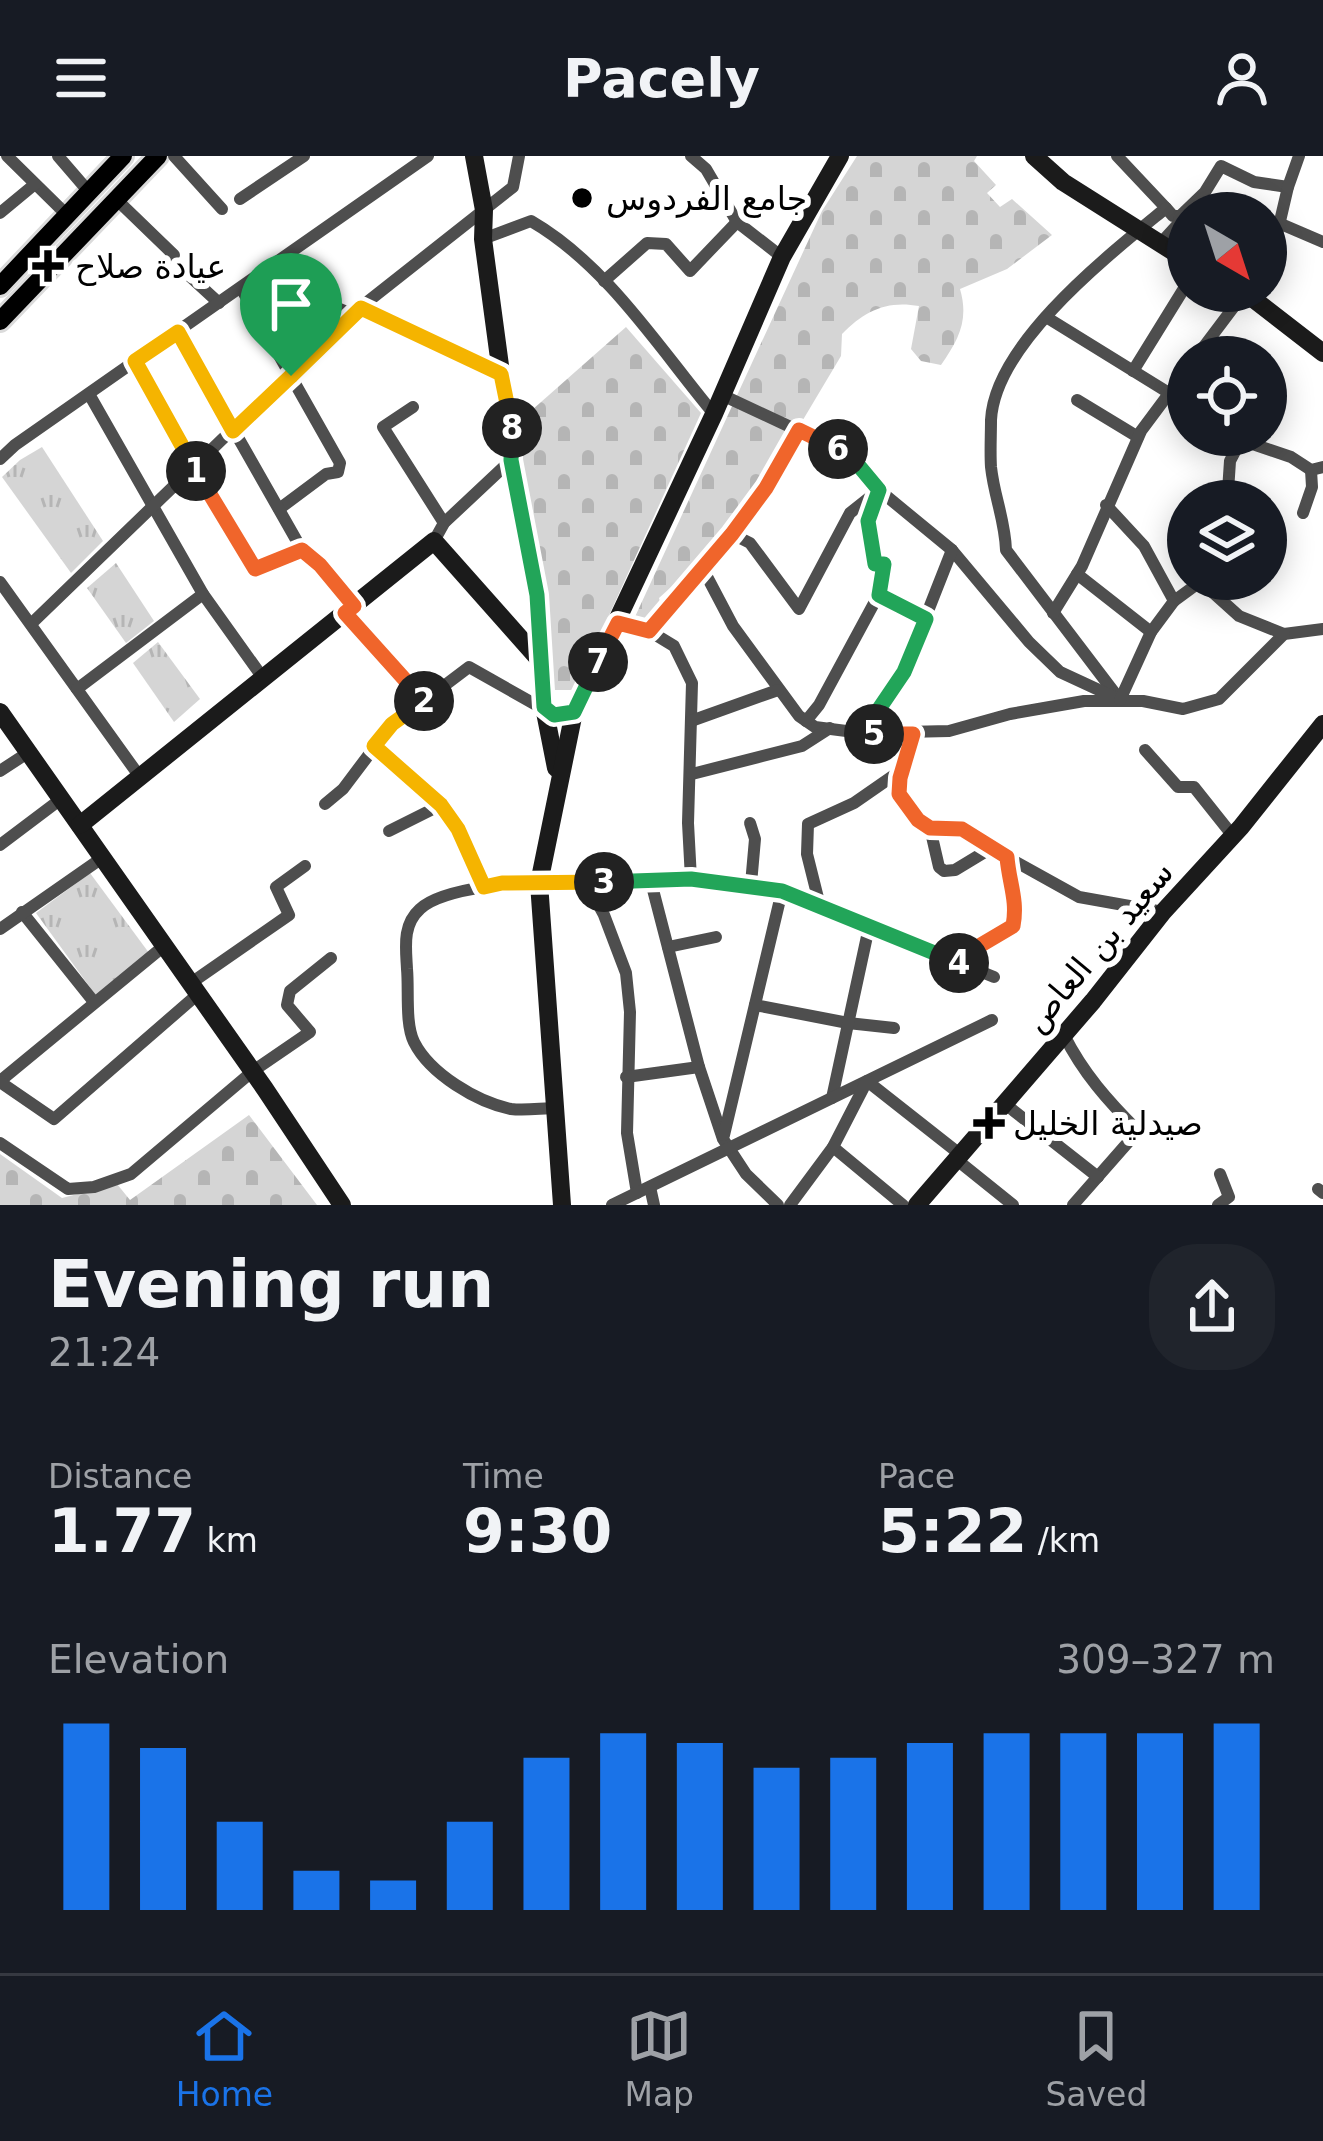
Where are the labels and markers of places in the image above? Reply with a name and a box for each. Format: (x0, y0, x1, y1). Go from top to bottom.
place label: جامع الفردوس (606, 179, 807, 218)
marker: جامع الفردوس (569, 185, 595, 211)
place label: عيادة صلاح (75, 247, 226, 286)
marker: عيادة صلاح (32, 250, 64, 282)
pin (240, 253, 342, 376)
pin: 8 (482, 398, 542, 458)
pin: 6 (808, 419, 868, 479)
pin: 1 (166, 441, 226, 501)
pin: 7 (568, 632, 628, 692)
pin: 2 (394, 671, 454, 731)
pin: 5 (844, 704, 904, 764)
pin: 3 (574, 852, 634, 912)
pin: 4 (929, 933, 989, 993)
place label: صيدلية الخليل (1013, 1104, 1203, 1143)
marker: صيدلية الخليل (976, 1110, 1002, 1136)

